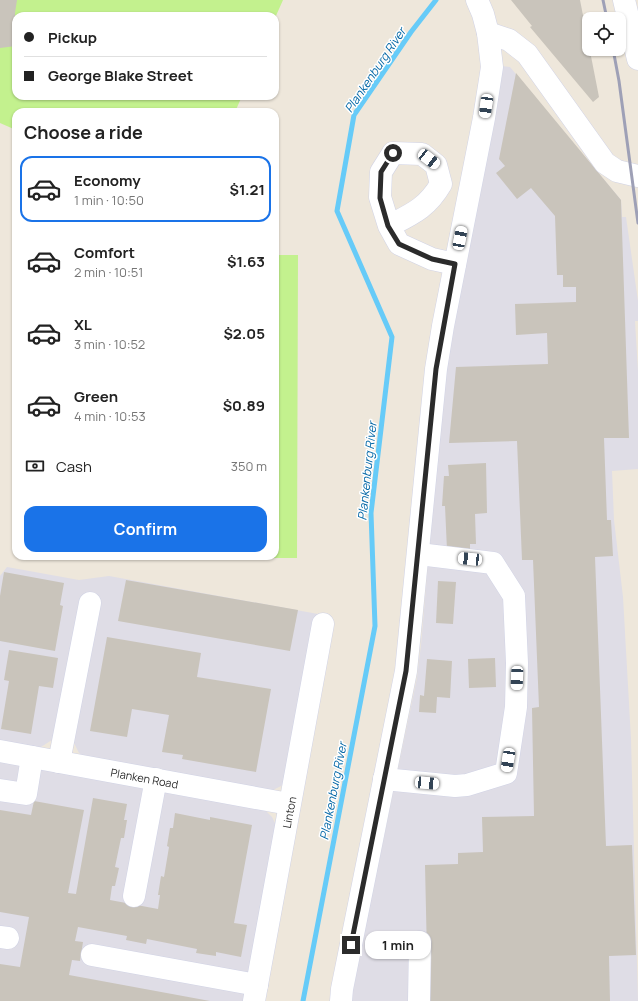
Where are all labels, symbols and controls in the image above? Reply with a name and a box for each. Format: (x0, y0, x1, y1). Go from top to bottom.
map controls (582, 12, 626, 56)
button: locate (582, 12, 626, 56)
water label: Plankenburg River (340, 23, 411, 116)
text: Pickup (48, 27, 97, 48)
text: George Blake Street (48, 65, 193, 86)
car (478, 93, 494, 119)
text: Choose a ride (24, 120, 143, 144)
route start (384, 144, 402, 162)
car (416, 147, 442, 171)
text: Economy (74, 170, 141, 191)
icon: car (26, 171, 62, 207)
text: $1.21 (230, 179, 265, 200)
text: 1 min · 10:50 (74, 191, 144, 209)
car (452, 225, 468, 251)
text: Comfort (74, 242, 135, 263)
icon: car (26, 243, 62, 279)
text: $1.63 (227, 251, 265, 272)
text: 2 min · 10:51 (74, 263, 143, 281)
text: XL (74, 314, 92, 335)
icon: car (26, 315, 62, 351)
text: $2.05 (223, 323, 265, 344)
text: 3 min · 10:52 (74, 335, 145, 353)
text: Green (74, 386, 118, 407)
icon: car (26, 387, 62, 423)
text: $0.89 (223, 395, 265, 416)
text: 4 min · 10:53 (74, 407, 146, 425)
water label: Plankenburg River (353, 419, 381, 521)
icon: cash (24, 455, 46, 477)
text: Cash (56, 456, 92, 477)
text: 350 m (231, 457, 267, 475)
button: Confirm (24, 506, 267, 552)
car (457, 552, 483, 566)
car (511, 666, 523, 690)
water label: Plankenburg River (315, 739, 351, 841)
car (500, 747, 516, 773)
street label: Planken Road (110, 764, 180, 791)
car (415, 776, 439, 790)
street label: Linton (278, 795, 299, 829)
callout: 1 min (365, 931, 431, 959)
route end (342, 936, 360, 954)
text: 1 min (382, 936, 414, 954)

